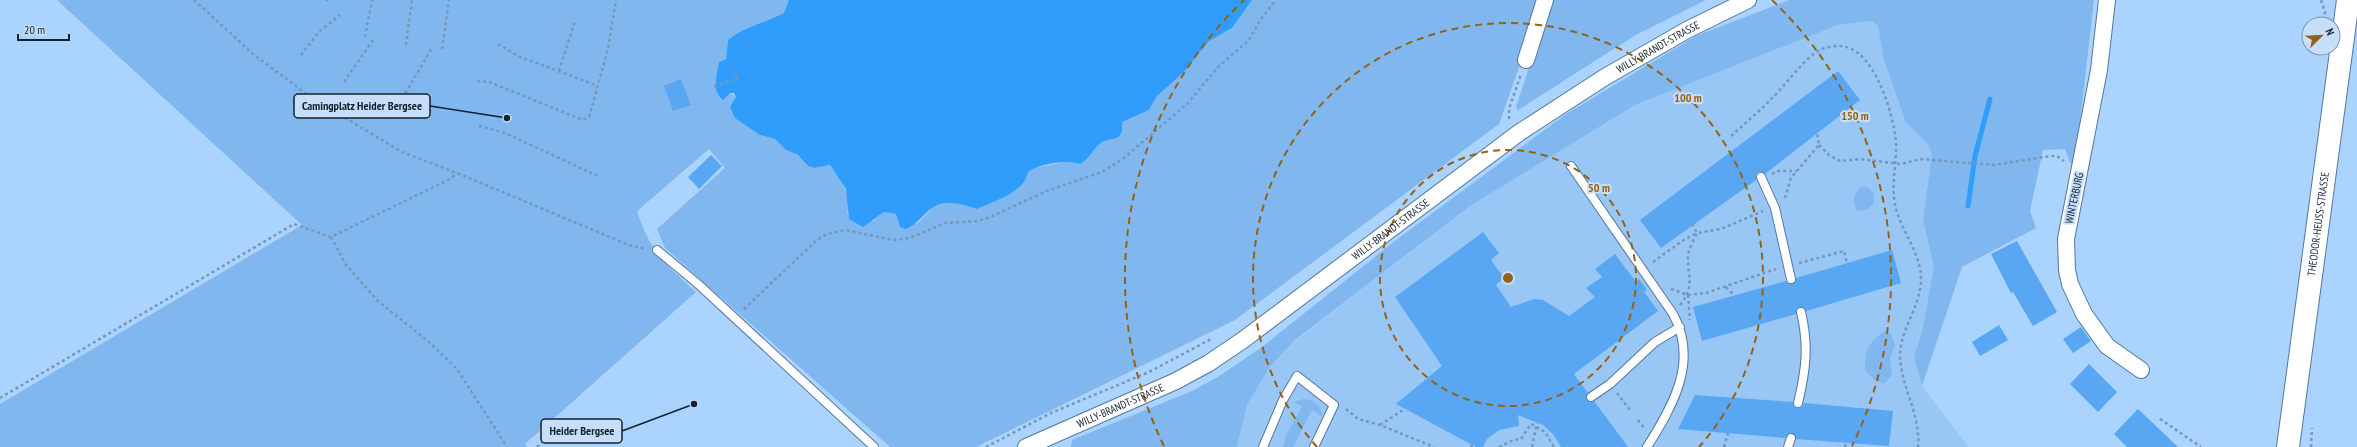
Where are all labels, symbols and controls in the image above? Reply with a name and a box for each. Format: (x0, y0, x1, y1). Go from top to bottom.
scale bar (18, 16, 69, 42)
north arrow (2301, 16, 2341, 56)
street label: WILLY-BRANDT-STRASSE (1614, 18, 1702, 76)
text: 20 m (24, 22, 45, 37)
text: N (2323, 26, 2338, 38)
text: 100 m (1674, 90, 1702, 105)
callout: Camingplatz Heider Bergsee (294, 94, 430, 118)
text: Camingplatz Heider Bergsee (302, 98, 422, 113)
text: 150 m (1841, 108, 1869, 123)
street label: WINTERBURG (2062, 171, 2086, 225)
street label: THEODOR-HEUSS-STRASSE (2304, 171, 2332, 277)
text: 50 m (1588, 180, 1610, 195)
street label: WILLY-BRANDT-STRASSE (1349, 195, 1432, 263)
centre of rings (1501, 271, 1515, 285)
street label: WILLY-BRANDT-STRASSE (1075, 380, 1166, 431)
callout: Heider Bergsee (541, 419, 622, 443)
text: Heider Bergsee (549, 423, 615, 438)

